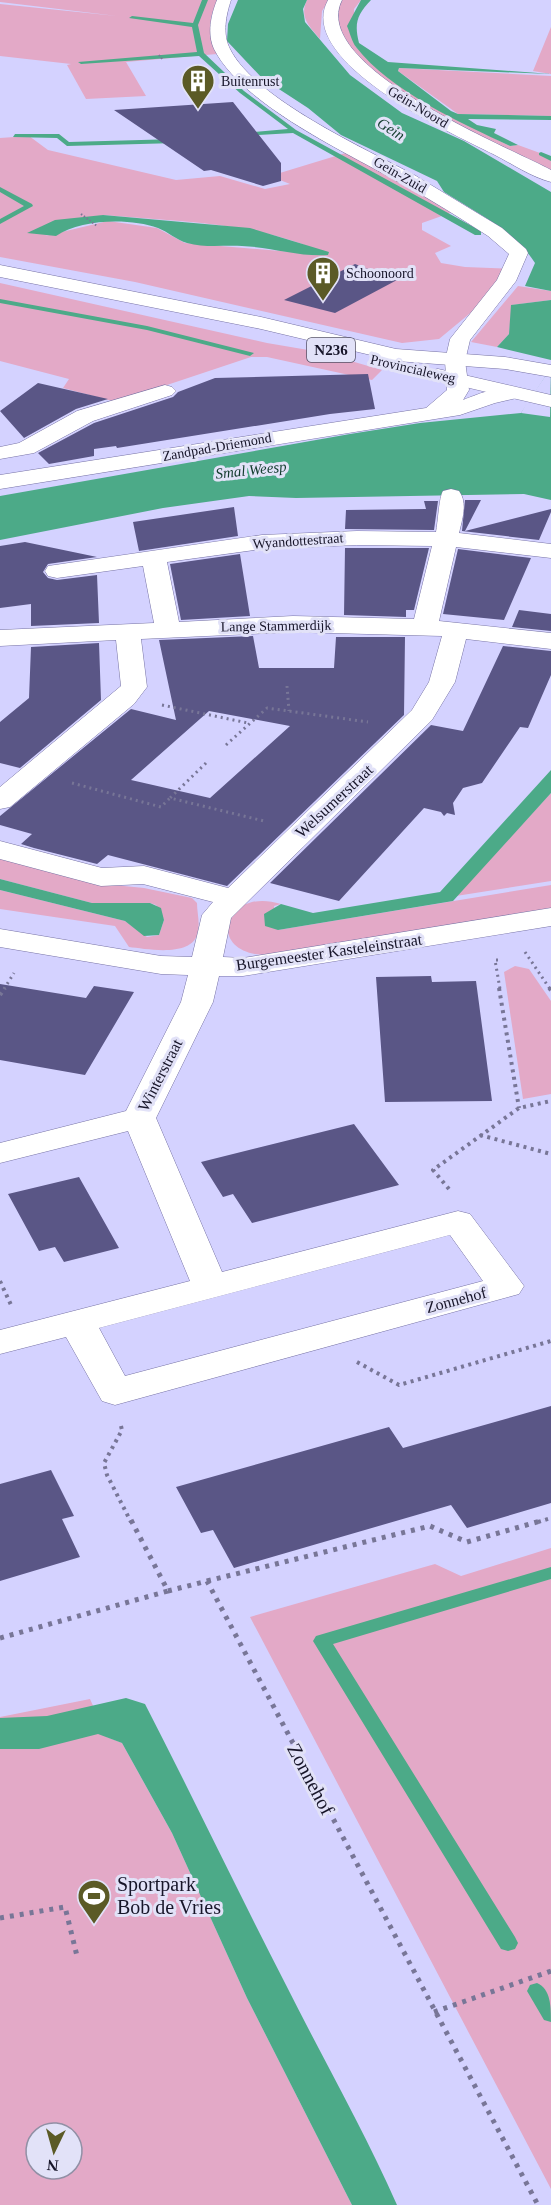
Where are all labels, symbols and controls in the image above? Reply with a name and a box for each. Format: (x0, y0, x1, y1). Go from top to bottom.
building icon: Buitenrust (180, 63, 216, 110)
place label: Buitenrust (221, 74, 279, 89)
street label: Gein-Noord (385, 82, 451, 132)
water label: Gein (374, 114, 408, 144)
street label: Gein-Zuid (371, 154, 429, 196)
building icon: Schoonoord (305, 255, 341, 302)
place label: Schoonoord (346, 266, 414, 281)
road number: N236 (307, 338, 355, 362)
street label: Provincialeweg (369, 352, 457, 386)
street label: Zandpad-Driemond (161, 430, 273, 464)
water label: Smal Weesp (215, 458, 288, 482)
street label: Wyandottestraat (252, 530, 344, 552)
street label: Lange Stammerdijk (220, 618, 332, 634)
street label: Welsumerstraat (292, 761, 376, 841)
street label: Burgemeester Kasteleinstraat (235, 930, 424, 974)
street label: Winterstraat (135, 1036, 186, 1114)
street label: Zonnehof (424, 1284, 489, 1316)
street label: Zonnehof (283, 1740, 339, 1819)
place label: Sportpark Bob de Vries (117, 1873, 221, 1918)
sports icon: Sportpark Bob de Vries (76, 1878, 112, 1925)
north arrow (24, 2121, 84, 2181)
text: N (46, 2156, 59, 2174)

